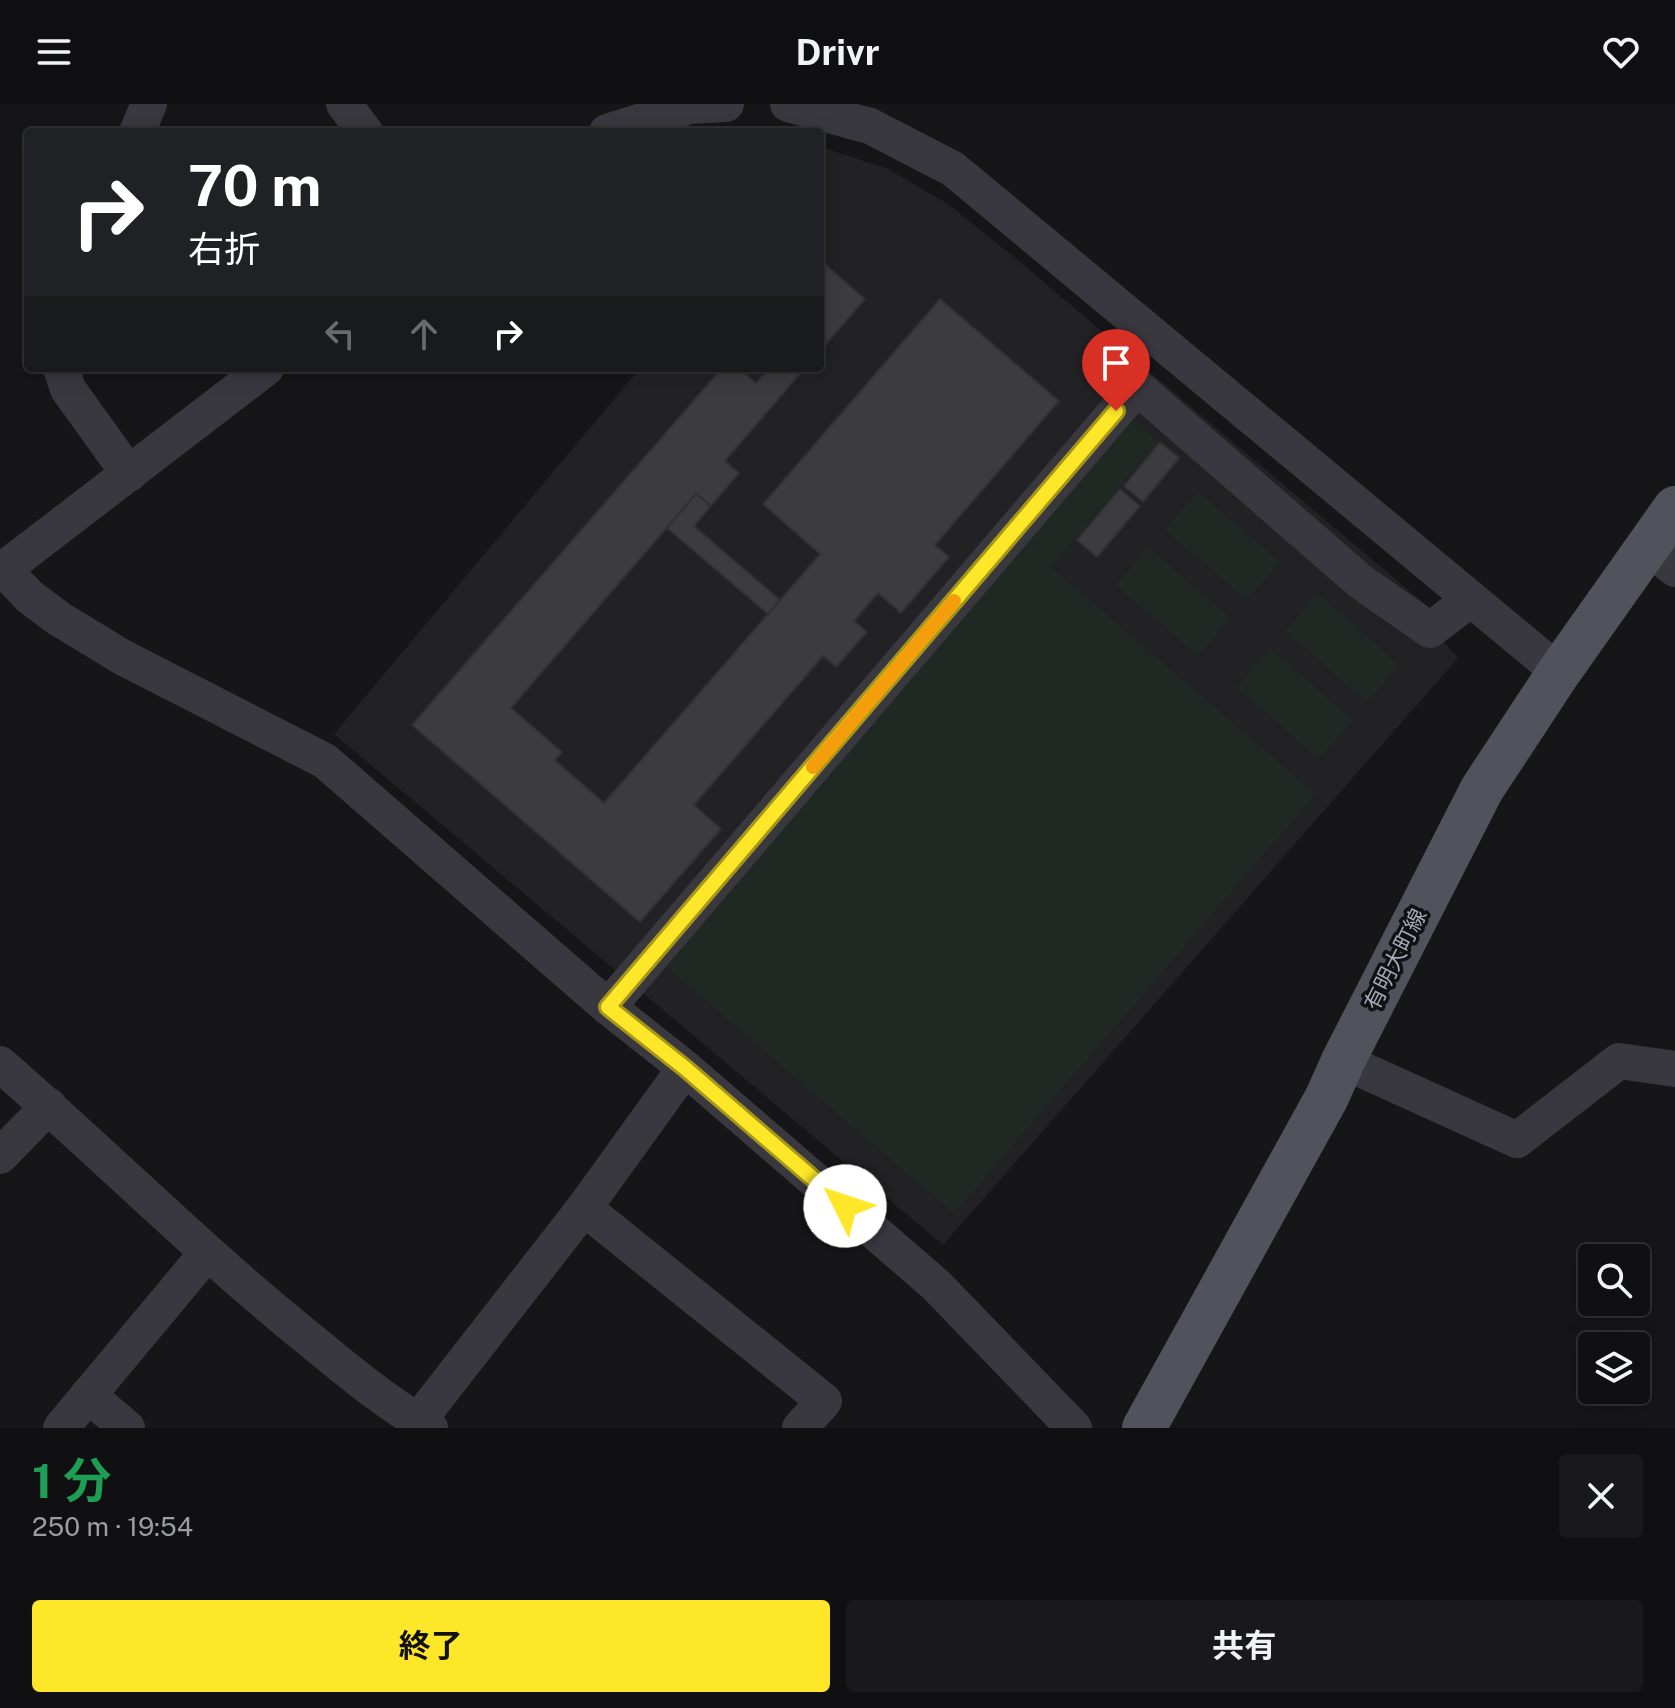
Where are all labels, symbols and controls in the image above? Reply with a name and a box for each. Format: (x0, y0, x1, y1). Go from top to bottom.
icon: menu (32, 30, 76, 74)
icon: heart (1599, 30, 1643, 74)
text: Drivr (796, 31, 879, 73)
text: 70 m (188, 153, 321, 219)
icon: right (56, 160, 160, 264)
text: 右折 (188, 228, 260, 270)
icon: left (318, 312, 362, 356)
icon: ahead (402, 312, 446, 356)
icon: right (486, 312, 530, 356)
pin (1082, 329, 1150, 411)
icon: arrive (1094, 341, 1138, 385)
street label: 有明大町線 (1358, 904, 1432, 1014)
position arrow (803, 1164, 887, 1248)
map controls (1578, 1244, 1650, 1404)
button: search (1578, 1244, 1650, 1316)
button: layers (1578, 1332, 1650, 1404)
text: 1 分 (32, 1452, 111, 1509)
button: close (1559, 1454, 1643, 1538)
text: 250 m · 19:54 (32, 1511, 193, 1542)
button: 終了 (32, 1600, 830, 1692)
button: 共有 (846, 1600, 1643, 1692)

